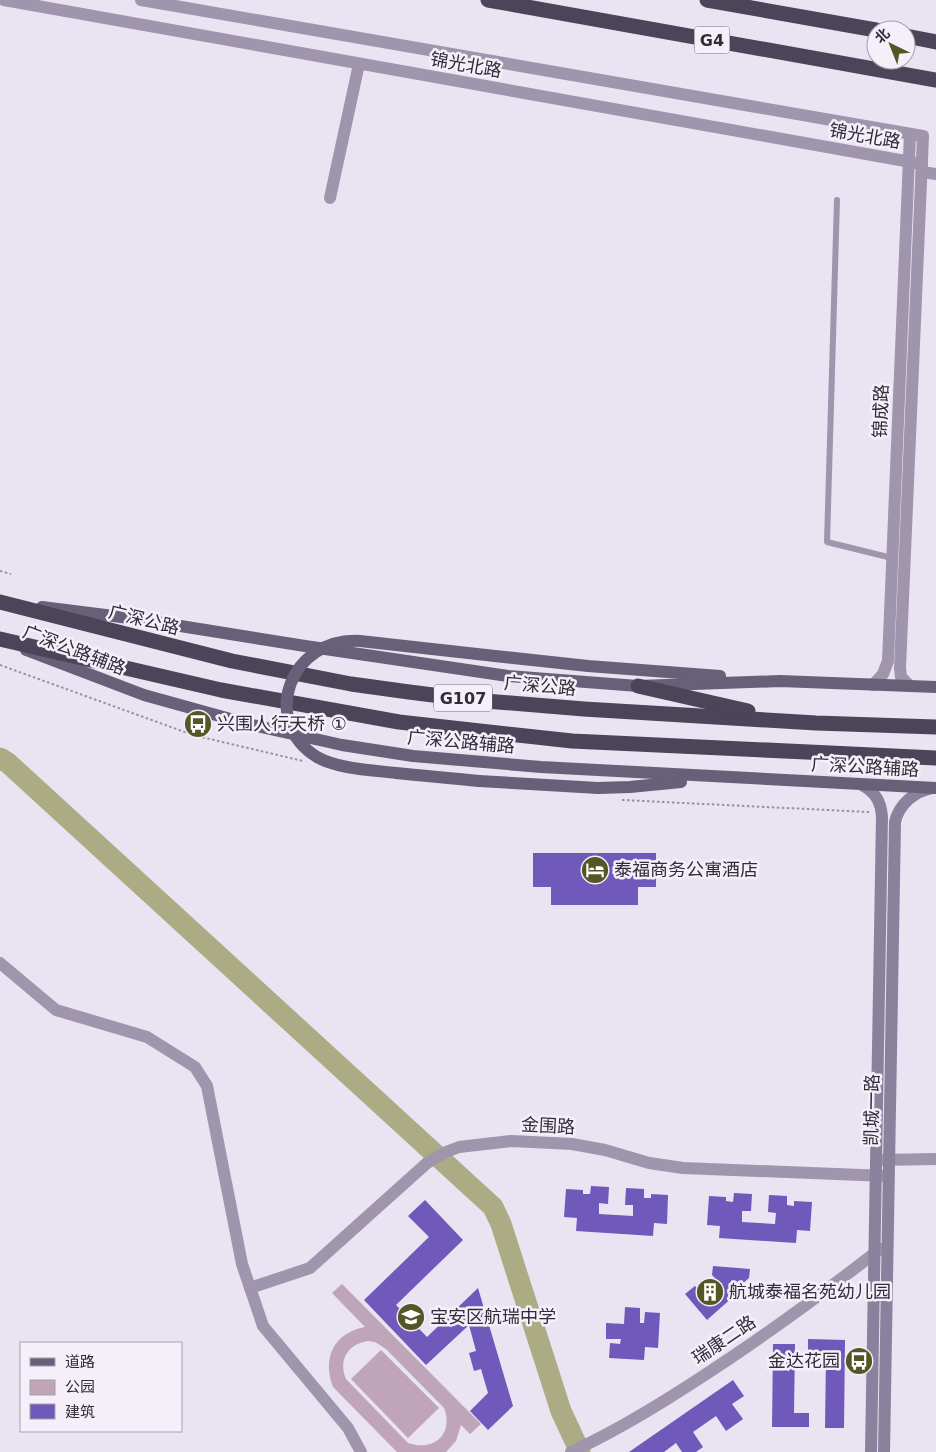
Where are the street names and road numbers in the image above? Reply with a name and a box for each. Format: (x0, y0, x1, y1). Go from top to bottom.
road number: G4 (694, 26, 730, 54)
street label: 锦光北路 (429, 48, 503, 81)
street label: 锦光北路 (828, 119, 902, 152)
street label: 锦成路 (869, 384, 892, 438)
street label: 广深公路 (107, 601, 182, 638)
street label: 广深公路辅路 (20, 620, 128, 679)
street label: 广深公路 (503, 672, 577, 699)
road number: G107 (434, 684, 492, 711)
street label: 广深公路辅路 (406, 726, 516, 757)
street label: 广深公路辅路 (811, 753, 920, 780)
street label: 凯城一路 (860, 1074, 883, 1146)
street label: 金围路 (521, 1114, 576, 1137)
street label: 瑞康二路 (688, 1311, 759, 1368)

